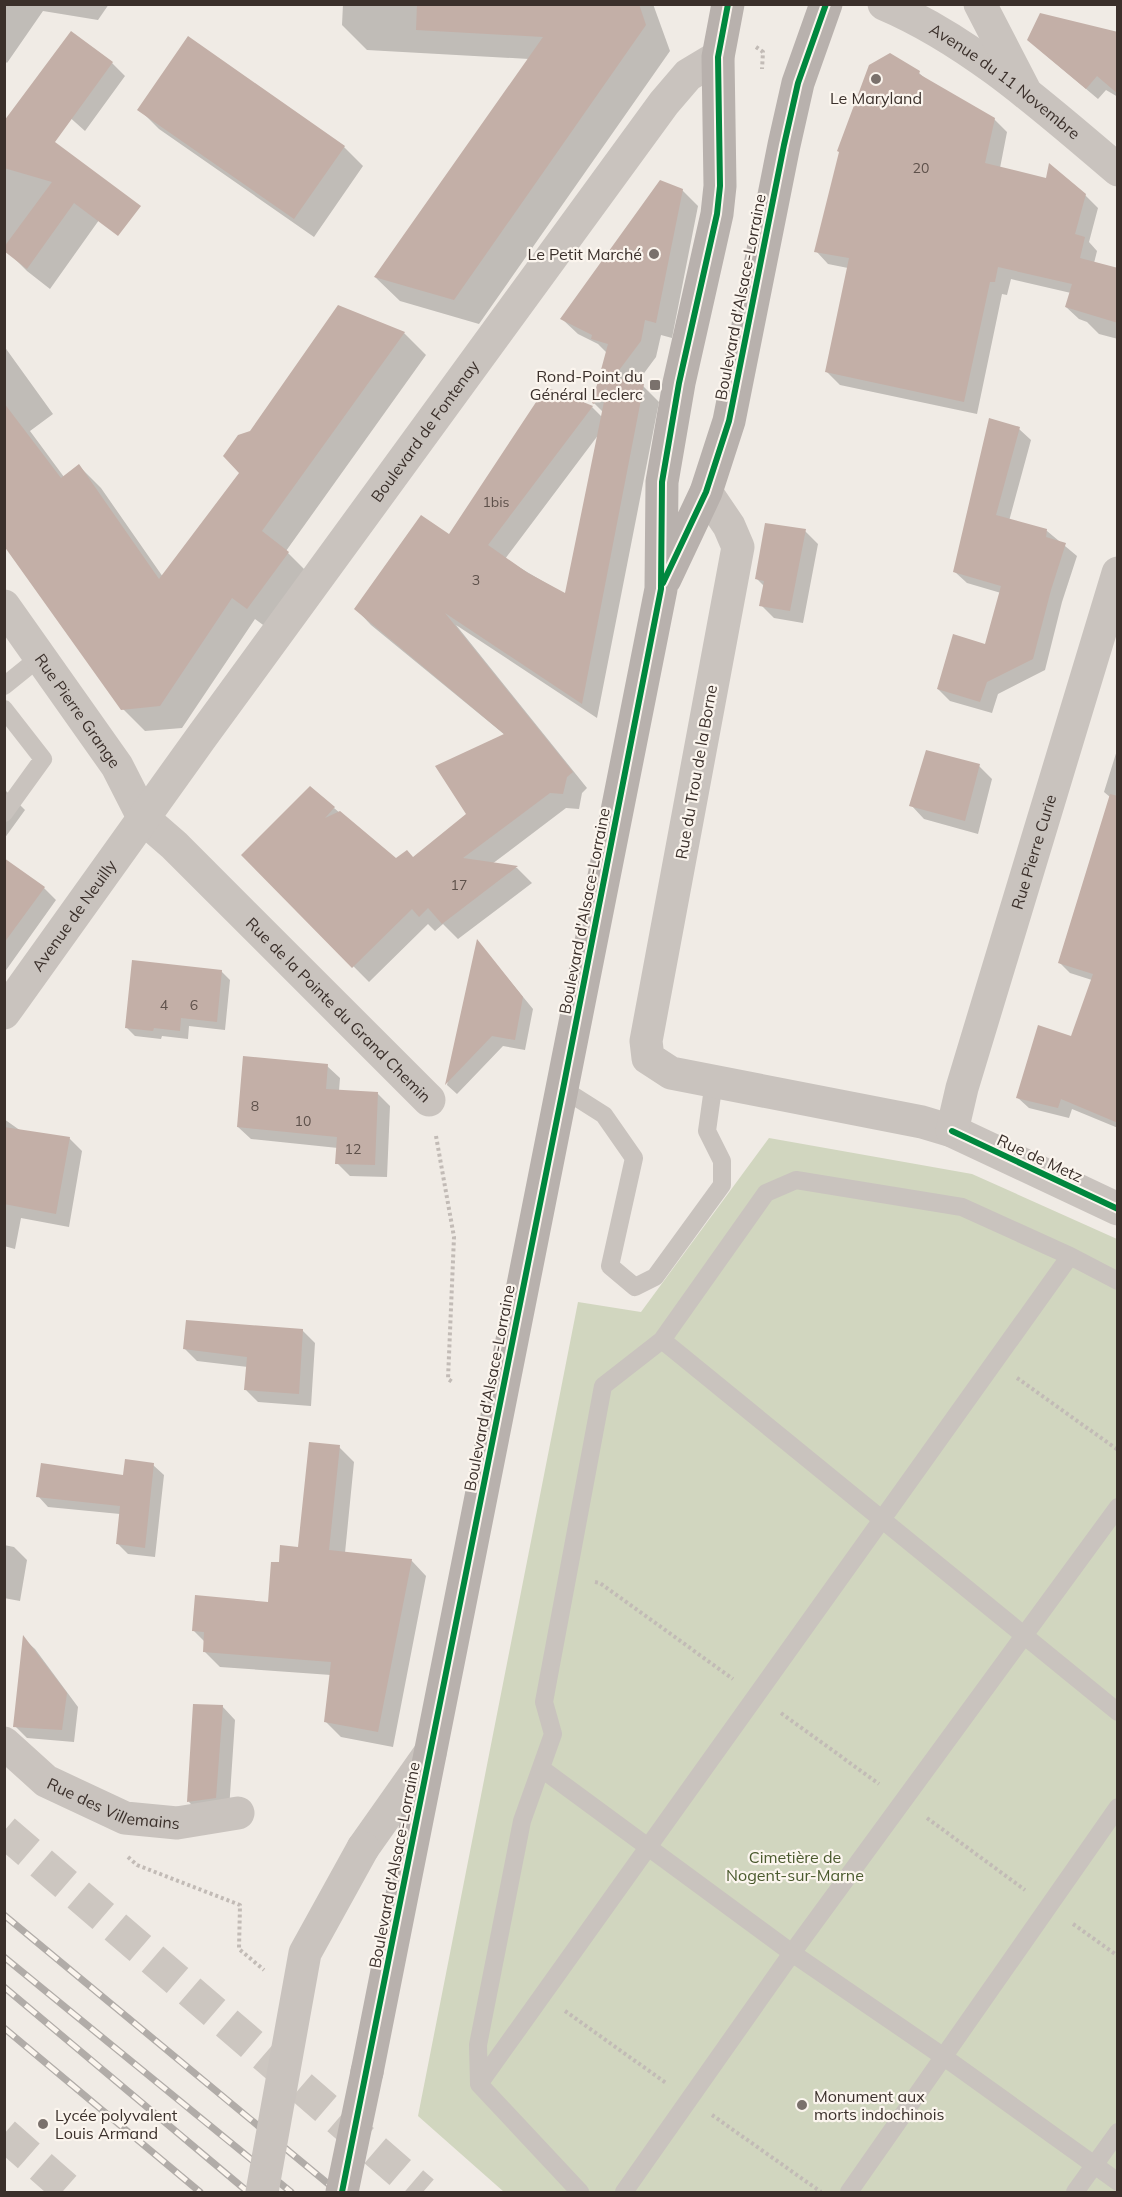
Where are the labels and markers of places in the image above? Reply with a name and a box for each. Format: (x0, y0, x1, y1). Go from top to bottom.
marker: Le Maryland (869, 72, 883, 86)
place label: Le Maryland (830, 88, 922, 108)
place label: Le Petit Marché (528, 244, 642, 264)
marker: Le Petit Marché (647, 247, 661, 261)
place label: Rond-Point du Général Leclerc (530, 366, 643, 404)
marker: Rond-Point du Général Leclerc (648, 378, 662, 392)
place label: Monument aux morts indochinois (814, 2086, 944, 2124)
marker: Monument aux morts indochinois (795, 2098, 809, 2112)
place label: Lycée polyvalent Louis Armand (55, 2105, 178, 2143)
marker: Lycée polyvalent Louis Armand (36, 2117, 50, 2131)

